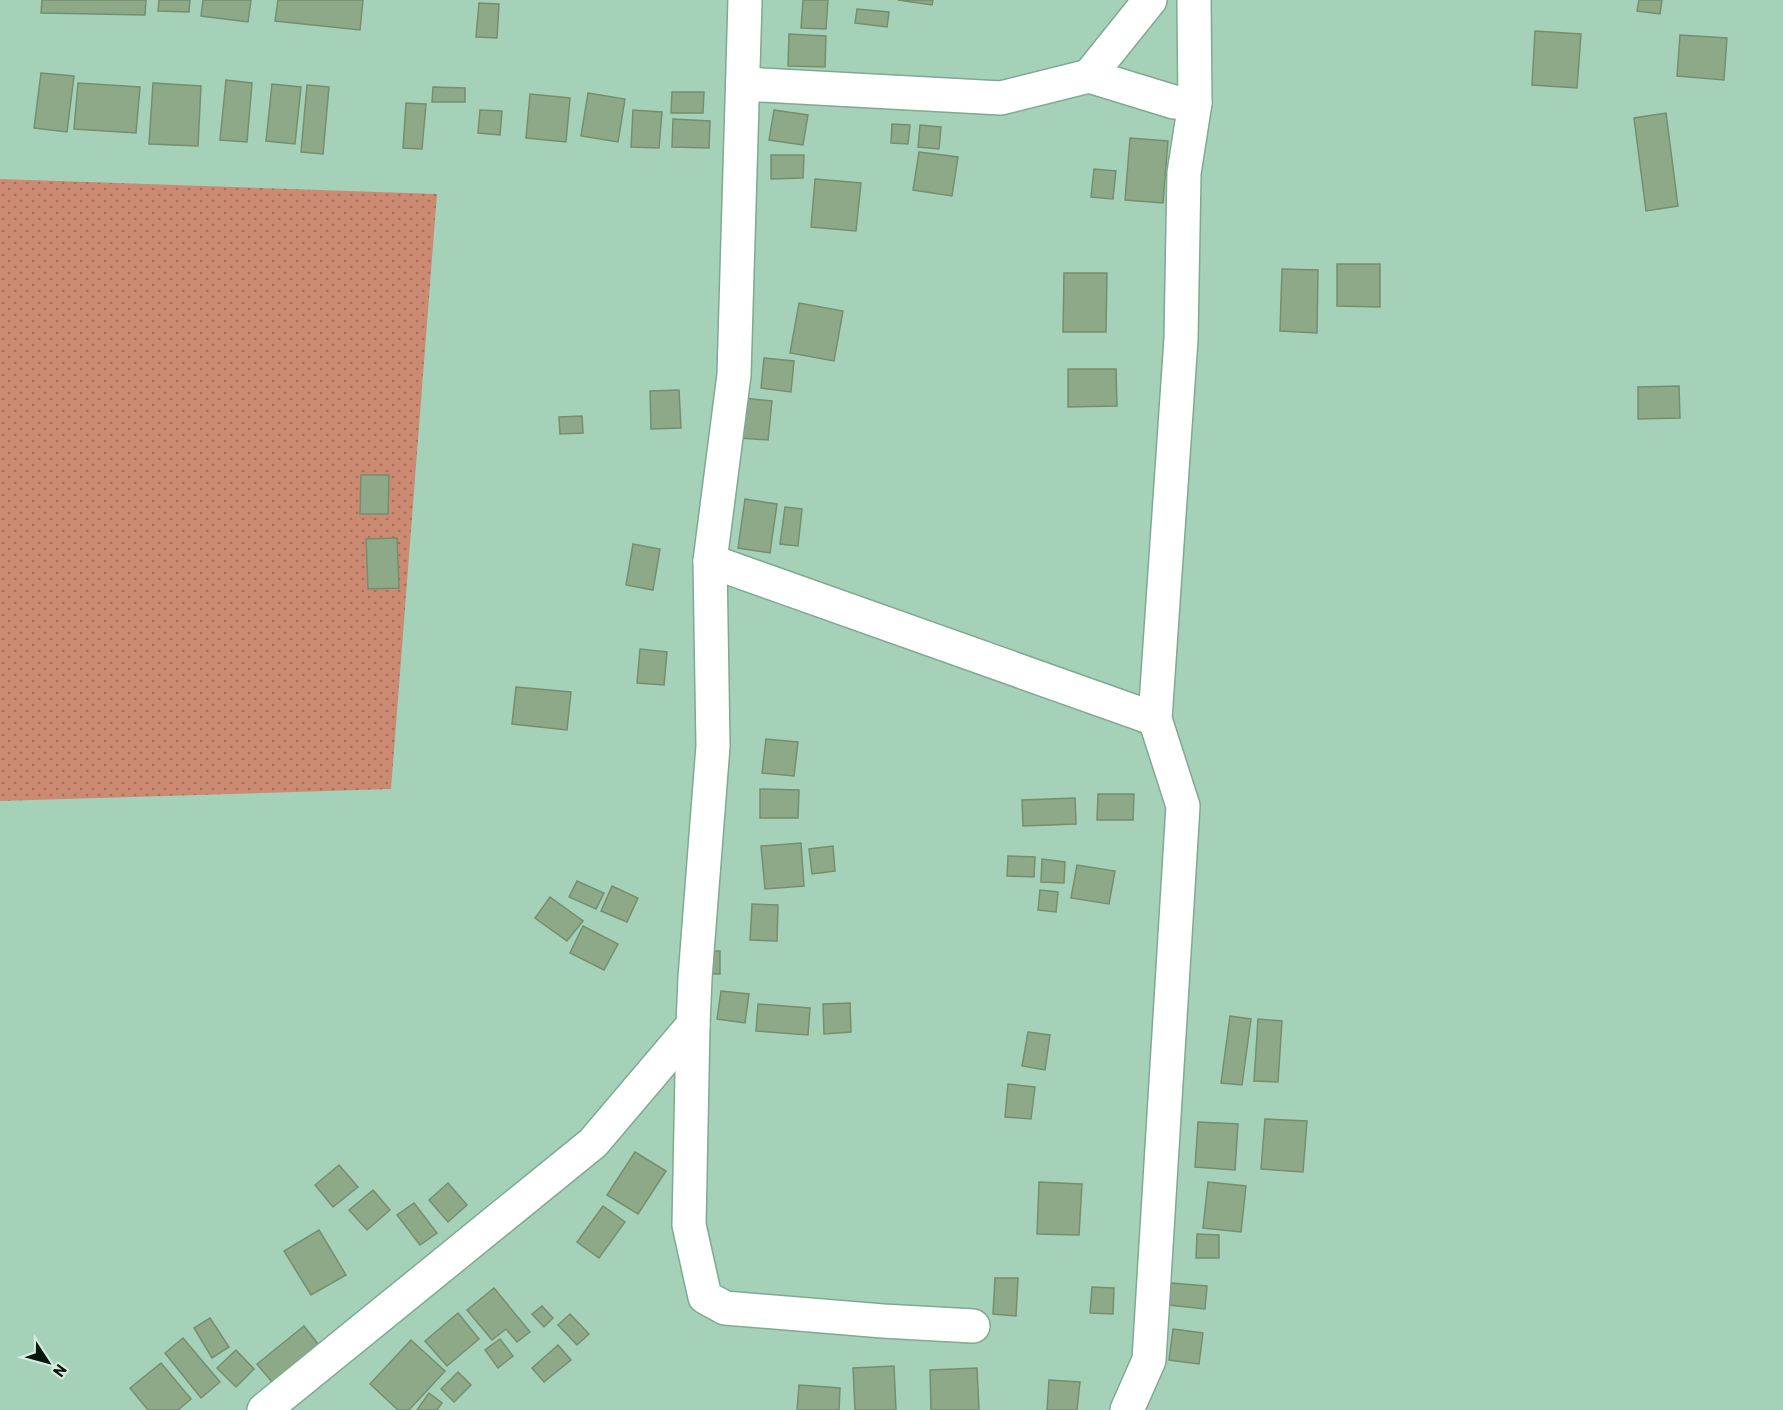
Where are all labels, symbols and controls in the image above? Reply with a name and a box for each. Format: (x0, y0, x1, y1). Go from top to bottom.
north arrow (18, 1332, 78, 1392)
text: N (50, 1361, 71, 1381)

